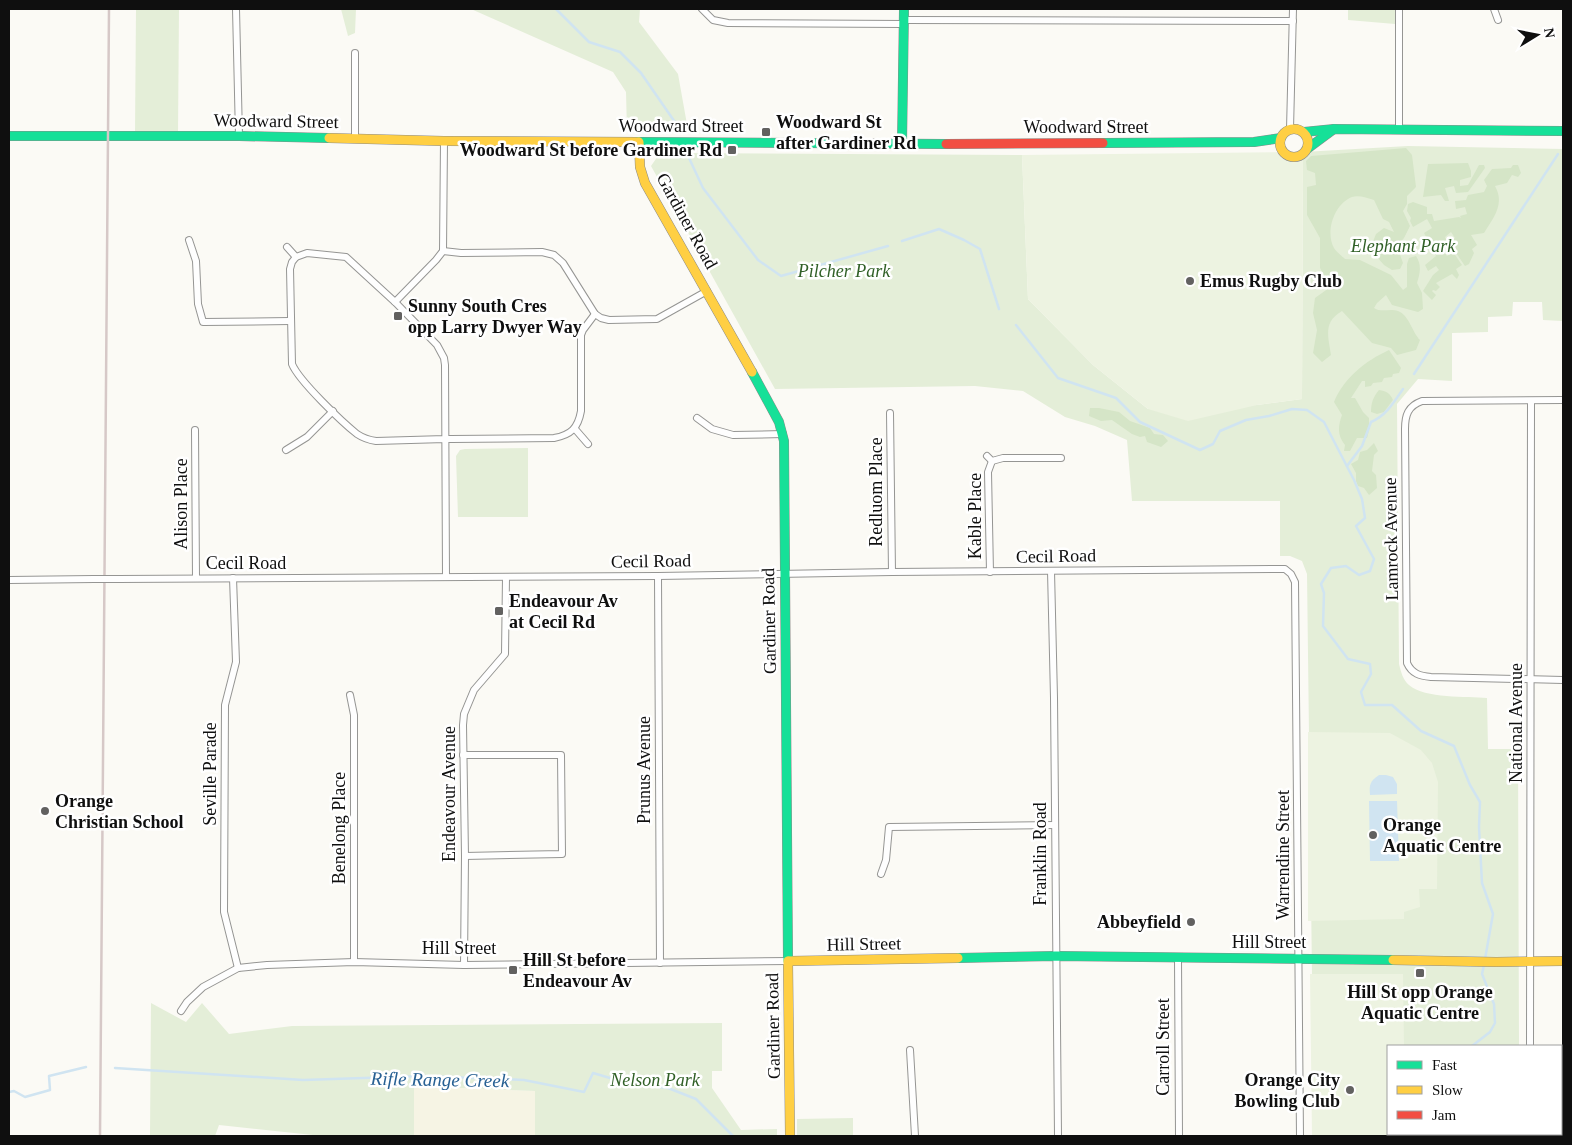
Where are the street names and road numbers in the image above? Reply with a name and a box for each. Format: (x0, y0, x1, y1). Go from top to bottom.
street label: Woodward Street (213, 110, 339, 132)
street label: Woodward Street (618, 116, 744, 136)
street label: Woodward Street (1023, 117, 1149, 137)
street label: Gardiner Road (652, 170, 722, 272)
street label: Redluom Place (866, 437, 886, 547)
street label: Alison Place (171, 458, 191, 550)
street label: Kable Place (965, 473, 985, 559)
street label: Lamrock Avenue (1380, 477, 1402, 601)
street label: Cecil Road (1016, 545, 1096, 567)
street label: Cecil Road (611, 550, 691, 572)
street label: Cecil Road (206, 553, 286, 573)
street label: Gardiner Road (758, 568, 780, 674)
street label: National Avenue (1506, 663, 1526, 783)
street label: Prunus Avenue (634, 716, 654, 824)
street label: Seville Parade (200, 722, 220, 826)
street label: Endeavour Avenue (439, 726, 459, 862)
street label: Benelong Place (329, 772, 349, 884)
street label: Warrendine Street (1273, 790, 1293, 920)
street label: Franklin Road (1030, 802, 1050, 906)
street label: Hill Street (1232, 932, 1306, 952)
street label: Hill Street (827, 933, 901, 955)
street label: Hill Street (422, 938, 496, 958)
street label: Gardiner Road (762, 973, 784, 1079)
street label: Carroll Street (1153, 998, 1173, 1096)

